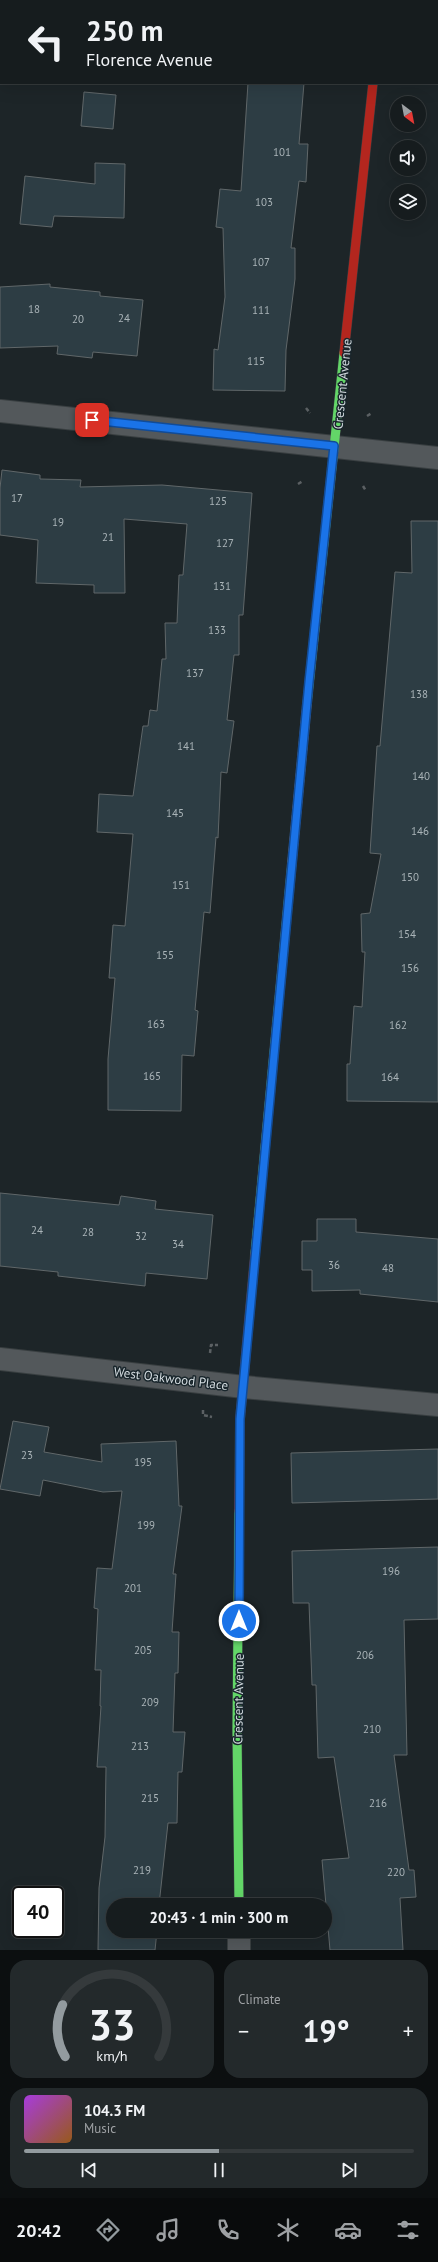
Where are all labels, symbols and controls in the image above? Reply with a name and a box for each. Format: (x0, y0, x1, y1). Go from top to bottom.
text: 250 m (86, 12, 163, 49)
icon: left (20, 16, 72, 68)
text: Florence Avenue (86, 48, 213, 71)
north arrow (390, 96, 426, 132)
map controls (390, 96, 426, 220)
button: sound (390, 140, 426, 176)
house number: 101 (273, 145, 291, 159)
button: layers (390, 184, 426, 220)
house number: 103 (255, 195, 273, 209)
house number: 107 (252, 255, 270, 269)
house number: 18 (28, 302, 40, 316)
house number: 111 (252, 303, 270, 317)
house number: 24 (118, 311, 130, 325)
house number: 20 (72, 312, 84, 326)
street label: Crescent Avenue (329, 338, 356, 430)
house number: 115 (247, 354, 265, 368)
pin (75, 403, 109, 437)
icon: arrive (81, 409, 103, 431)
house number: 17 (11, 491, 23, 505)
house number: 125 (209, 494, 227, 508)
house number: 19 (52, 515, 64, 529)
house number: 21 (102, 530, 114, 544)
house number: 127 (216, 536, 234, 550)
house number: 131 (213, 579, 231, 593)
house number: 133 (208, 623, 226, 637)
house number: 137 (186, 666, 204, 680)
house number: 138 (410, 687, 428, 701)
house number: 141 (177, 739, 195, 753)
house number: 140 (412, 769, 430, 783)
house number: 145 (166, 806, 184, 820)
house number: 146 (411, 824, 429, 838)
house number: 150 (401, 870, 419, 884)
house number: 151 (172, 878, 190, 892)
house number: 154 (398, 927, 416, 941)
house number: 155 (156, 948, 174, 962)
house number: 156 (401, 961, 419, 975)
house number: 163 (147, 1017, 165, 1031)
house number: 162 (389, 1018, 407, 1032)
house number: 165 (143, 1069, 161, 1083)
house number: 164 (381, 1070, 399, 1084)
house number: 24 (31, 1223, 43, 1237)
house number: 28 (82, 1225, 94, 1239)
house number: 32 (135, 1229, 147, 1243)
house number: 34 (172, 1237, 184, 1251)
house number: 36 (328, 1258, 340, 1272)
house number: 48 (382, 1261, 394, 1275)
street label: West Oakwood Place (113, 1363, 229, 1394)
house number: 23 (21, 1448, 33, 1462)
house number: 195 (134, 1455, 152, 1469)
house number: 199 (137, 1518, 155, 1532)
house number: 196 (382, 1564, 400, 1578)
house number: 201 (124, 1581, 142, 1595)
position arrow (218, 1600, 260, 1642)
house number: 205 (134, 1643, 152, 1657)
house number: 206 (356, 1648, 374, 1662)
street label: Crescent Avenue (229, 1653, 248, 1745)
house number: 209 (141, 1695, 159, 1709)
house number: 210 (363, 1722, 381, 1736)
house number: 213 (131, 1739, 149, 1753)
house number: 215 (141, 1791, 159, 1805)
house number: 216 (369, 1796, 387, 1810)
house number: 219 (133, 1863, 151, 1877)
house number: 220 (387, 1865, 405, 1879)
speed limit sign: 40 (12, 1886, 64, 1938)
text: 20:43 · 1 min · 300 m (150, 1908, 288, 1927)
text: Climate (238, 1991, 281, 2008)
text: 33 (88, 1998, 136, 2051)
text: 19° (302, 2011, 350, 2050)
text: − (238, 2017, 249, 2045)
text: + (403, 2017, 414, 2045)
text: km/h (96, 2046, 128, 2065)
text: 104.3 FM (84, 2101, 145, 2120)
text: Music (84, 2120, 116, 2137)
icon: previous (78, 2159, 100, 2181)
icon: pause (208, 2159, 230, 2181)
icon: next (338, 2159, 360, 2181)
icon: directions (94, 2216, 122, 2244)
icon: music (154, 2216, 182, 2244)
icon: phone (214, 2216, 242, 2244)
icon: climate (274, 2216, 302, 2244)
icon: car (334, 2216, 362, 2244)
icon: filters (394, 2216, 422, 2244)
text: 20:42 (16, 2219, 62, 2242)

